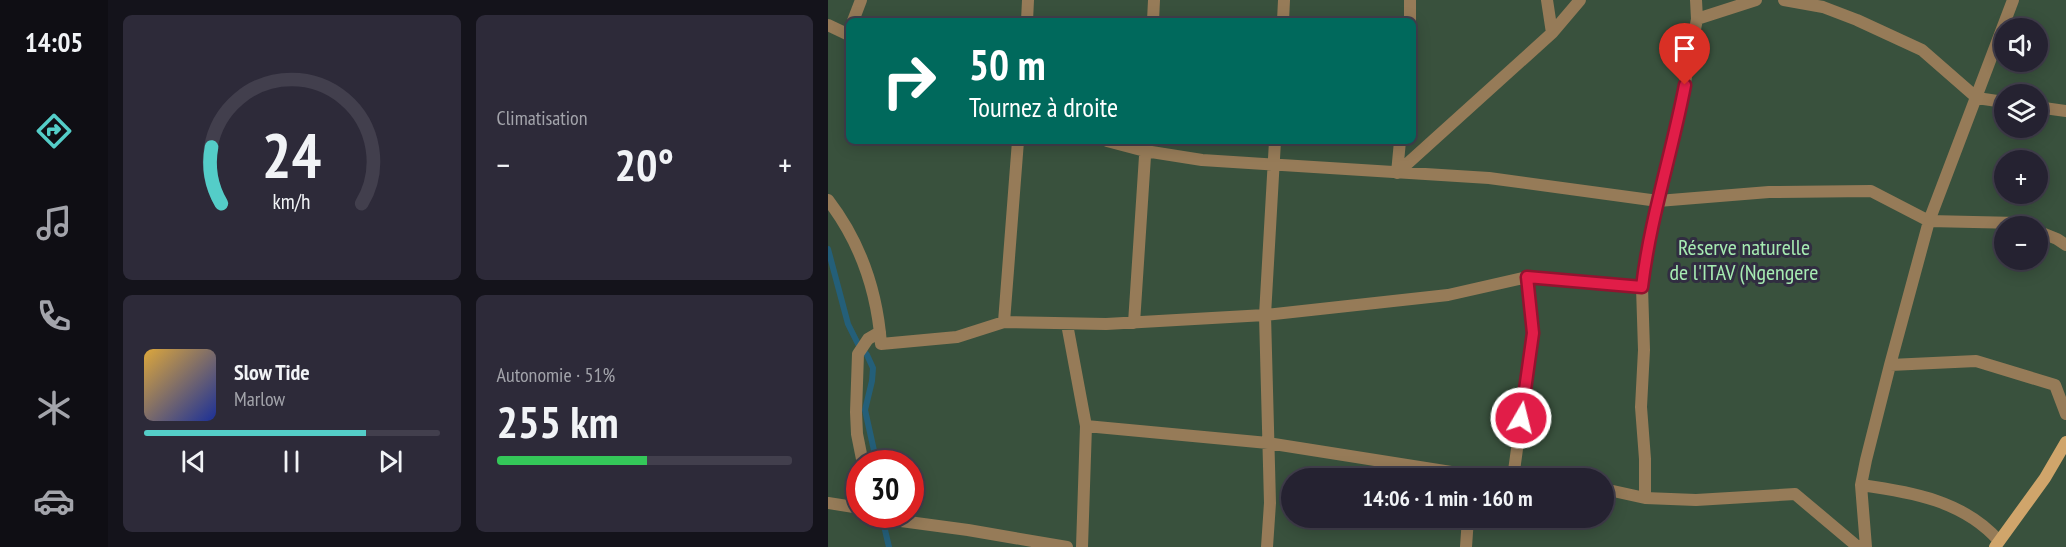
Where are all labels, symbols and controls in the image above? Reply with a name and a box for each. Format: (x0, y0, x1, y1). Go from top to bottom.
map controls (1994, 18, 2048, 270)
button: sound (1994, 18, 2048, 72)
pin (1659, 23, 1710, 85)
text: 14:05 (25, 25, 83, 59)
icon: arrive (1668, 32, 1701, 65)
text: 50 m (969, 37, 1046, 92)
icon: right (870, 42, 948, 120)
button: layers (1994, 84, 2048, 138)
text: Tournez à droite (969, 90, 1118, 124)
text: Climatisation (497, 105, 588, 131)
icon: directions (33, 110, 75, 152)
text: 24 (262, 114, 322, 195)
text: 20° (615, 135, 674, 193)
text: − (497, 143, 510, 186)
text: + (778, 143, 792, 186)
button: + (1994, 150, 2048, 204)
text: km/h (273, 188, 311, 216)
icon: music (33, 202, 75, 244)
button: − (1994, 216, 2048, 270)
park label: Réserve naturelle de l'ITAV (Ngengere (1670, 233, 1818, 286)
icon: phone (33, 295, 75, 337)
text: Slow Tide (234, 358, 310, 386)
text: Autonomie · 51% (497, 362, 615, 388)
text: Marlow (234, 386, 285, 412)
position arrow (1489, 386, 1553, 450)
icon: climate (33, 387, 75, 429)
text: 255 km (497, 392, 619, 450)
icon: previous (177, 445, 210, 478)
icon: pause (275, 445, 308, 478)
icon: next (374, 445, 407, 478)
speed limit sign: 30 (846, 450, 924, 528)
icon: car (33, 480, 75, 522)
text: 14:06 · 1 min · 160 m (1362, 484, 1533, 512)

